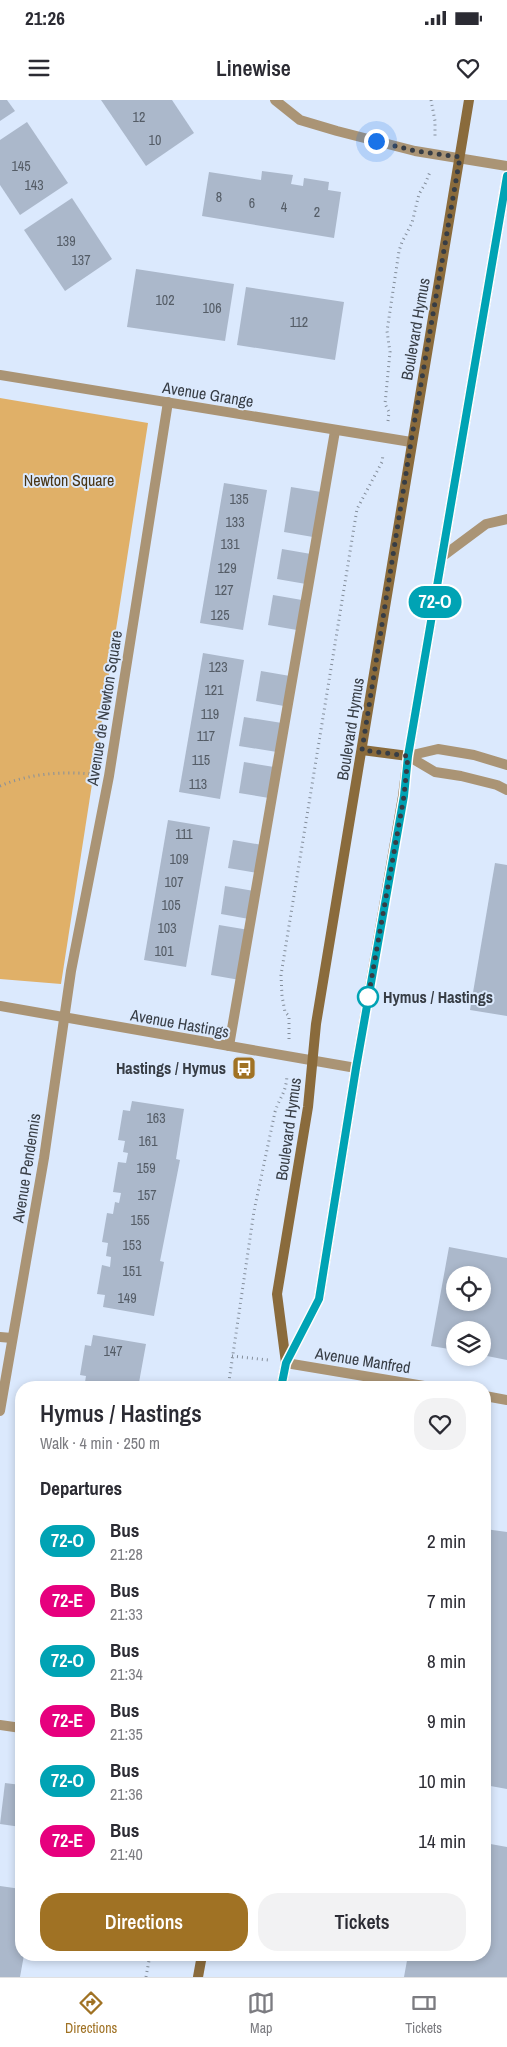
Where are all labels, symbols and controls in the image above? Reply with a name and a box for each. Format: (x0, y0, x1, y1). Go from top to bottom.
text: 21:26 (25, 5, 65, 31)
text: Linewise (216, 53, 291, 83)
icon: menu (25, 54, 53, 82)
icon: heart (454, 54, 482, 82)
house number: 12 (133, 108, 145, 126)
your location (364, 129, 389, 154)
house number: 10 (149, 131, 161, 149)
house number: 145 (11, 157, 31, 175)
house number: 143 (24, 176, 44, 194)
house number: 8 (216, 188, 222, 206)
house number: 6 (249, 194, 255, 212)
house number: 4 (281, 198, 288, 216)
house number: 2 (314, 203, 320, 221)
house number: 139 (56, 232, 76, 250)
house number: 137 (71, 251, 91, 269)
street label: Boulevard Hymus (395, 276, 435, 382)
house number: 102 (155, 291, 175, 309)
house number: 106 (202, 299, 222, 317)
house number: 112 (290, 313, 308, 331)
street label: Avenue Grange (160, 376, 255, 412)
park label: Newton Square (24, 469, 114, 491)
house number: 135 (229, 490, 249, 508)
house number: 133 (225, 513, 245, 531)
house number: 131 (220, 535, 240, 553)
house number: 129 (217, 559, 237, 577)
house number: 127 (214, 581, 234, 599)
line badge: 72-O (400, 586, 470, 618)
text: 72-O (419, 589, 451, 614)
house number: 125 (210, 606, 230, 624)
street label: Avenue de Newton Square (81, 629, 127, 788)
house number: 123 (208, 658, 228, 676)
street label: Boulevard Hymus (331, 676, 369, 782)
house number: 121 (204, 681, 224, 699)
house number: 119 (201, 705, 219, 723)
house number: 117 (197, 727, 215, 745)
house number: 115 (192, 751, 210, 769)
house number: 113 (189, 775, 207, 793)
house number: 111 (175, 825, 193, 843)
house number: 109 (169, 850, 189, 868)
house number: 107 (164, 873, 184, 891)
house number: 105 (161, 896, 181, 914)
house number: 103 (157, 919, 177, 937)
house number: 101 (154, 942, 174, 960)
marker: Hymus / Hastings (357, 986, 379, 1008)
place label: Hymus / Hastings (383, 986, 493, 1008)
street label: Avenue Hastings (128, 1003, 231, 1042)
bus stop icon: Hastings / Hymus (231, 1055, 257, 1081)
place label: Hastings / Hymus (116, 1057, 226, 1079)
street label: Boulevard Hymus (270, 1076, 306, 1182)
house number: 163 (146, 1109, 166, 1127)
street label: Avenue Pendennis (6, 1112, 46, 1225)
house number: 161 (138, 1132, 158, 1150)
house number: 159 (136, 1159, 156, 1177)
house number: 157 (137, 1186, 157, 1204)
house number: 155 (130, 1211, 150, 1229)
house number: 153 (122, 1236, 142, 1254)
house number: 151 (122, 1262, 142, 1280)
map controls (446, 1266, 491, 1366)
button: locate (446, 1266, 491, 1311)
house number: 149 (117, 1289, 137, 1307)
button: layers (446, 1321, 491, 1366)
street label: Avenue Manfred (313, 1341, 412, 1378)
house number: 147 (103, 1342, 123, 1360)
text: Hymus / Hastings (40, 1397, 202, 1429)
button: heart (414, 1398, 466, 1450)
text: Walk · 4 min · 250 m (40, 1432, 160, 1454)
text: Departures (40, 1475, 122, 1501)
text: Bus (110, 1517, 139, 1543)
text: 72-O (51, 1528, 84, 1553)
text: 2 min (427, 1528, 466, 1554)
text: 21:28 (110, 1543, 143, 1565)
text: Bus (110, 1577, 139, 1603)
text: 72-E (52, 1588, 83, 1613)
text: 7 min (427, 1588, 466, 1614)
text: 21:33 (110, 1603, 143, 1625)
text: Bus (110, 1637, 139, 1663)
text: 72-O (51, 1648, 84, 1673)
text: 8 min (427, 1648, 466, 1674)
text: 21:34 (110, 1663, 143, 1685)
text: Bus (110, 1697, 139, 1723)
text: 72-E (52, 1708, 83, 1733)
text: 9 min (427, 1708, 466, 1734)
text: 21:35 (110, 1723, 143, 1745)
text: Bus (110, 1757, 139, 1783)
text: 72-O (51, 1768, 84, 1793)
text: 10 min (418, 1768, 466, 1794)
text: 21:36 (110, 1783, 143, 1805)
text: Bus (110, 1817, 139, 1843)
text: 72-E (52, 1828, 83, 1853)
text: 14 min (418, 1828, 466, 1854)
text: 21:40 (110, 1843, 143, 1865)
button: Directions (40, 1893, 248, 1951)
button: Tickets (258, 1893, 466, 1951)
tab: Directions (65, 1989, 117, 2037)
tab: Map (247, 1989, 275, 2037)
tab: Tickets (405, 1989, 442, 2037)

